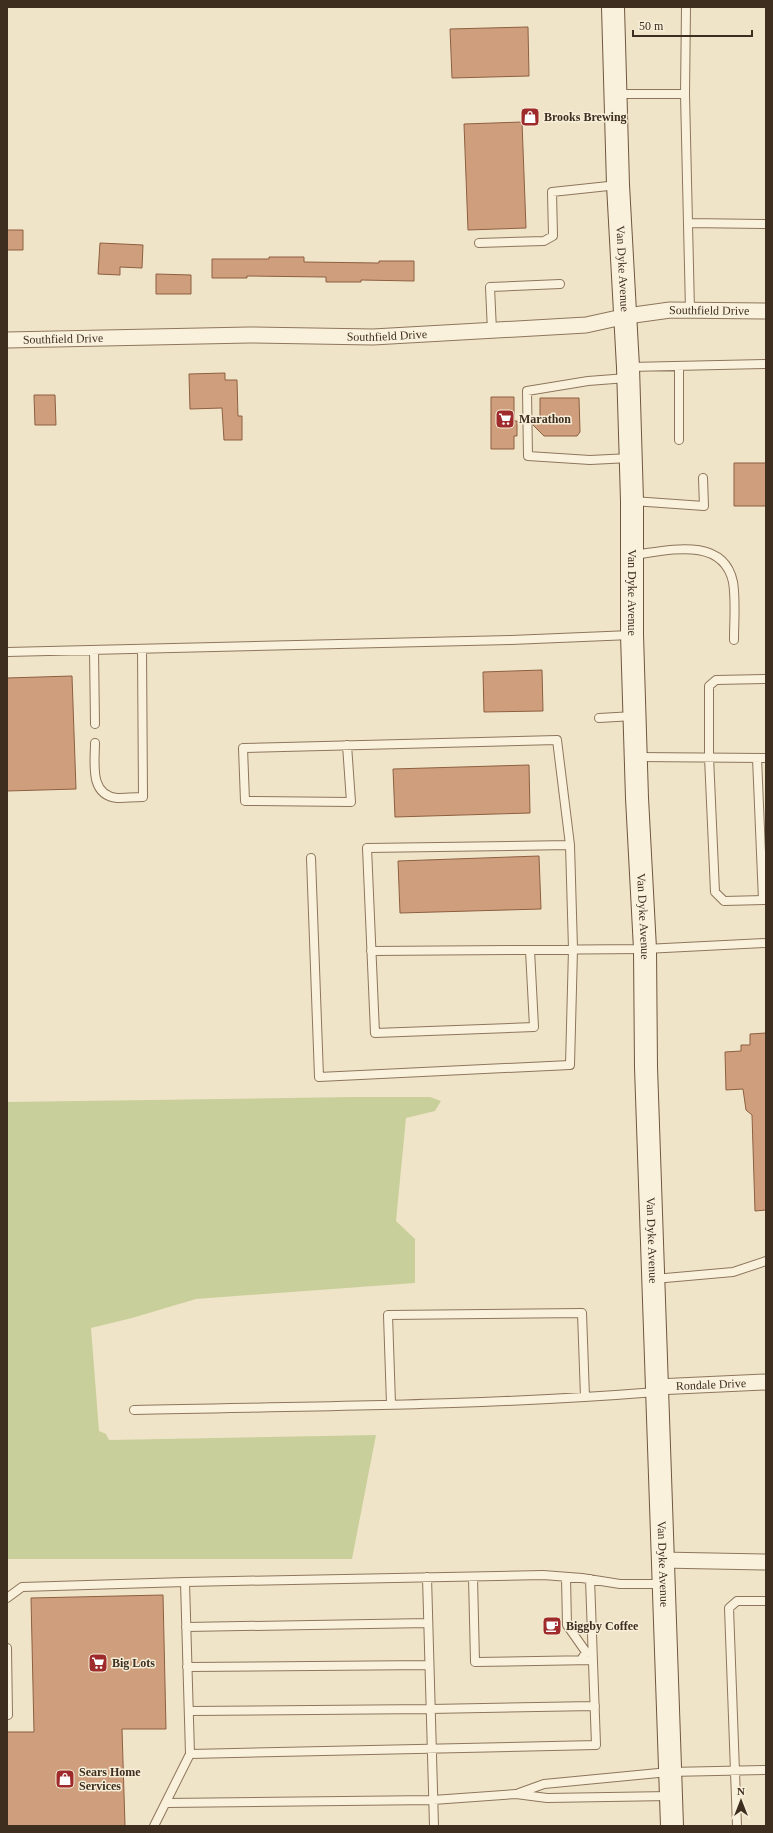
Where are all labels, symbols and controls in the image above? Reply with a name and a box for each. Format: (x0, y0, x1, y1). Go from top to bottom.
scale bar (633, 12, 752, 38)
text: 50 m (639, 19, 664, 33)
shop icon: Brooks Brewing (519, 106, 541, 128)
place label: Brooks Brewing (544, 110, 627, 124)
street label: Van Dyke Avenue (613, 225, 632, 312)
street label: Southfield Drive (669, 303, 749, 318)
street label: Southfield Drive (347, 327, 427, 344)
street label: Southfield Drive (23, 331, 103, 347)
supermarket icon: Marathon (494, 408, 516, 430)
place label: Marathon (519, 412, 571, 426)
street label: Van Dyke Avenue (625, 549, 639, 636)
street label: Van Dyke Avenue (634, 873, 652, 960)
street label: Van Dyke Avenue (643, 1197, 660, 1284)
street label: Rondale Drive (675, 1376, 746, 1393)
street label: Van Dyke Avenue (655, 1521, 672, 1607)
cafe icon: Biggby Coffee (541, 1615, 563, 1637)
place label: Biggby Coffee (566, 1619, 639, 1633)
supermarket icon: Big Lots (87, 1652, 109, 1674)
place label: Big Lots (112, 1656, 155, 1670)
place label: Sears Home Services (79, 1765, 141, 1793)
shop icon: Sears Home Services (54, 1768, 76, 1790)
north arrow (721, 1781, 761, 1821)
text: N (737, 1785, 745, 1797)

